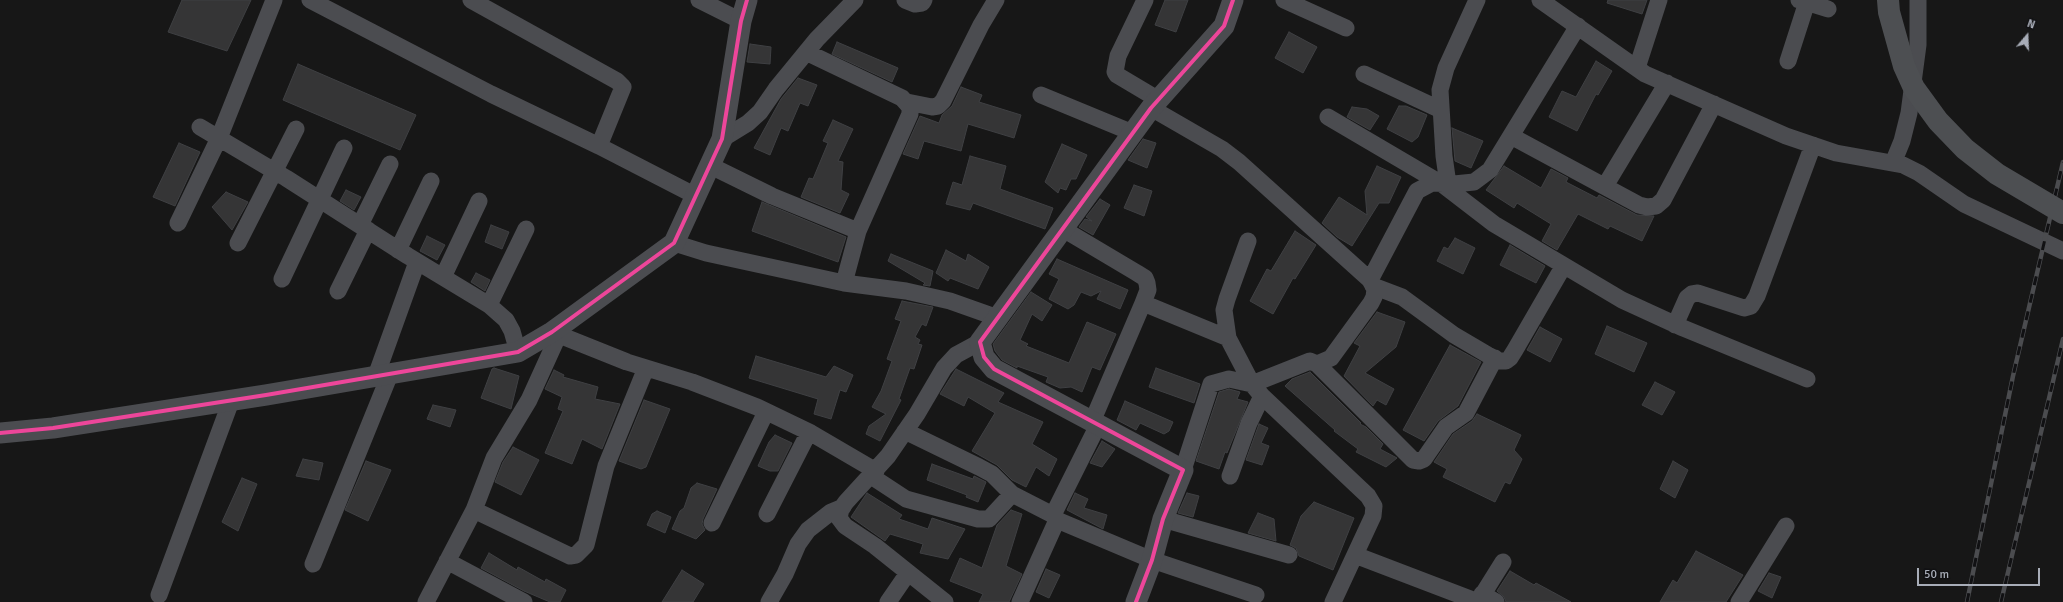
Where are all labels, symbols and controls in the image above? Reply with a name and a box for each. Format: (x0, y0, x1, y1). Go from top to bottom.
north arrow (2007, 16, 2047, 56)
text: N (2025, 17, 2037, 32)
scale bar (1919, 560, 2042, 586)
text: 50 m (1924, 567, 1949, 582)

